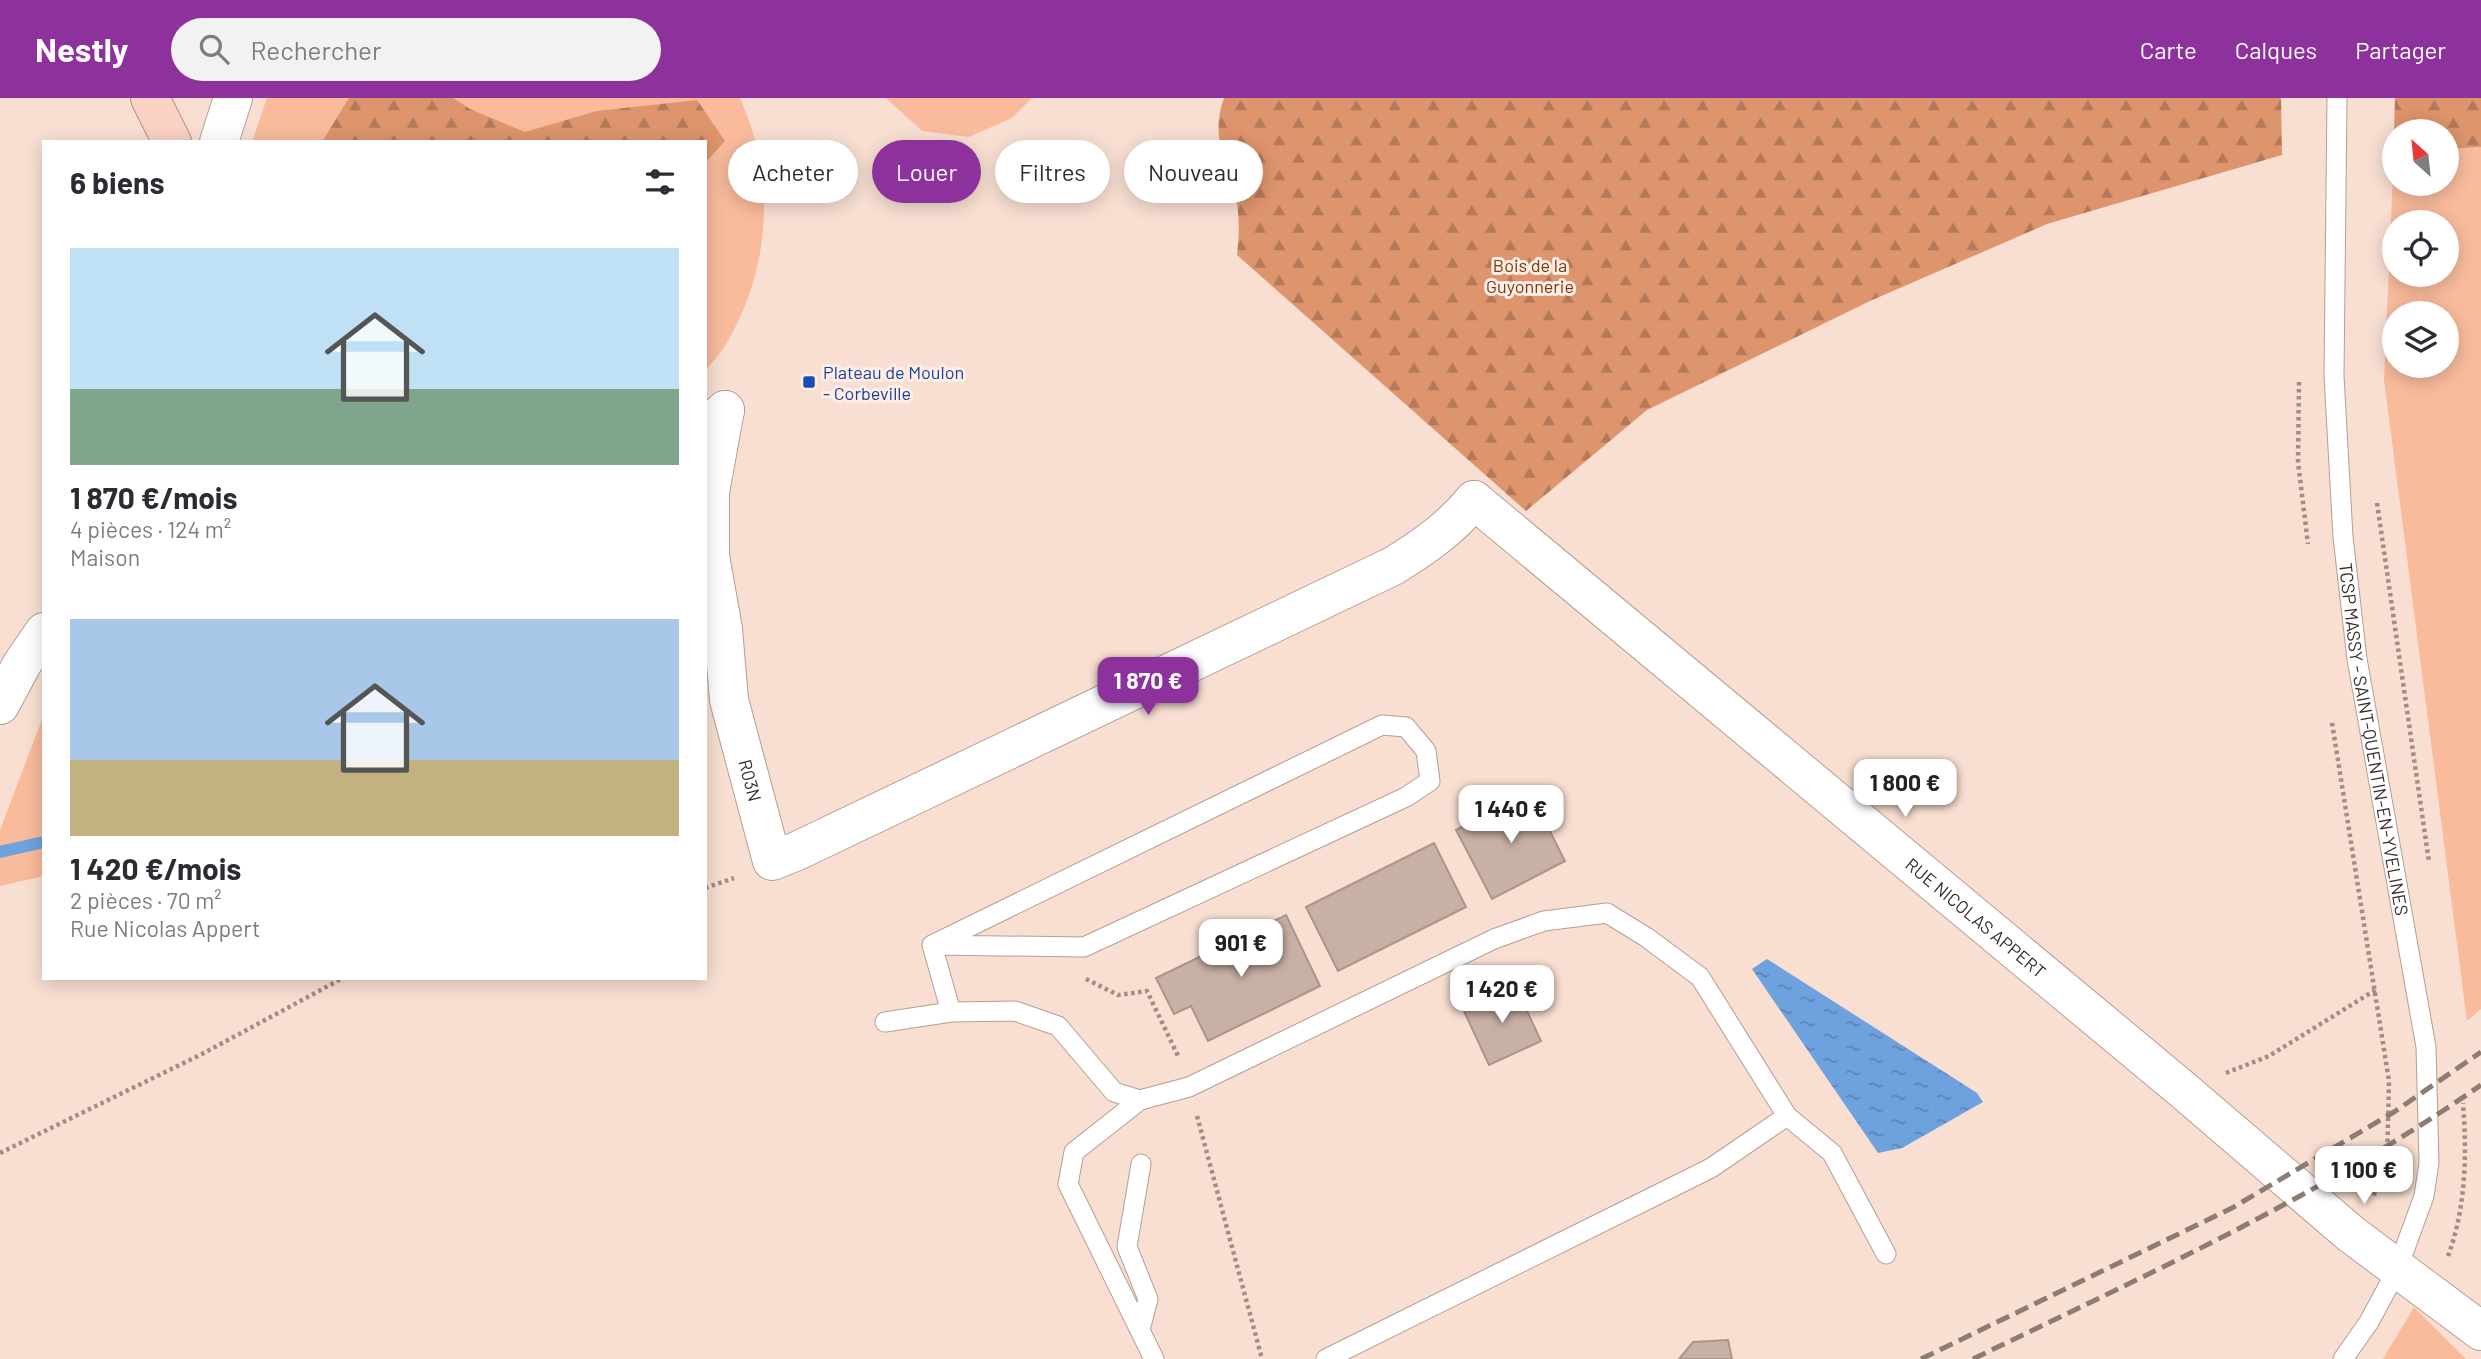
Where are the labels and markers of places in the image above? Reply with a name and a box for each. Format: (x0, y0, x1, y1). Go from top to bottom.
place label: Plateau de Moulon - Corbeville (823, 361, 964, 404)
marker: Plateau de Moulon - Corbeville (801, 374, 817, 390)
pin: 1 870 € (1083, 658, 1213, 717)
pin: 1 800 € (1840, 760, 1970, 819)
pin: 1 440 € (1446, 786, 1576, 845)
pin: 901 € (1192, 920, 1290, 979)
pin: 1 420 € (1437, 965, 1567, 1025)
pin: 1 100 € (2299, 1146, 2429, 1206)

